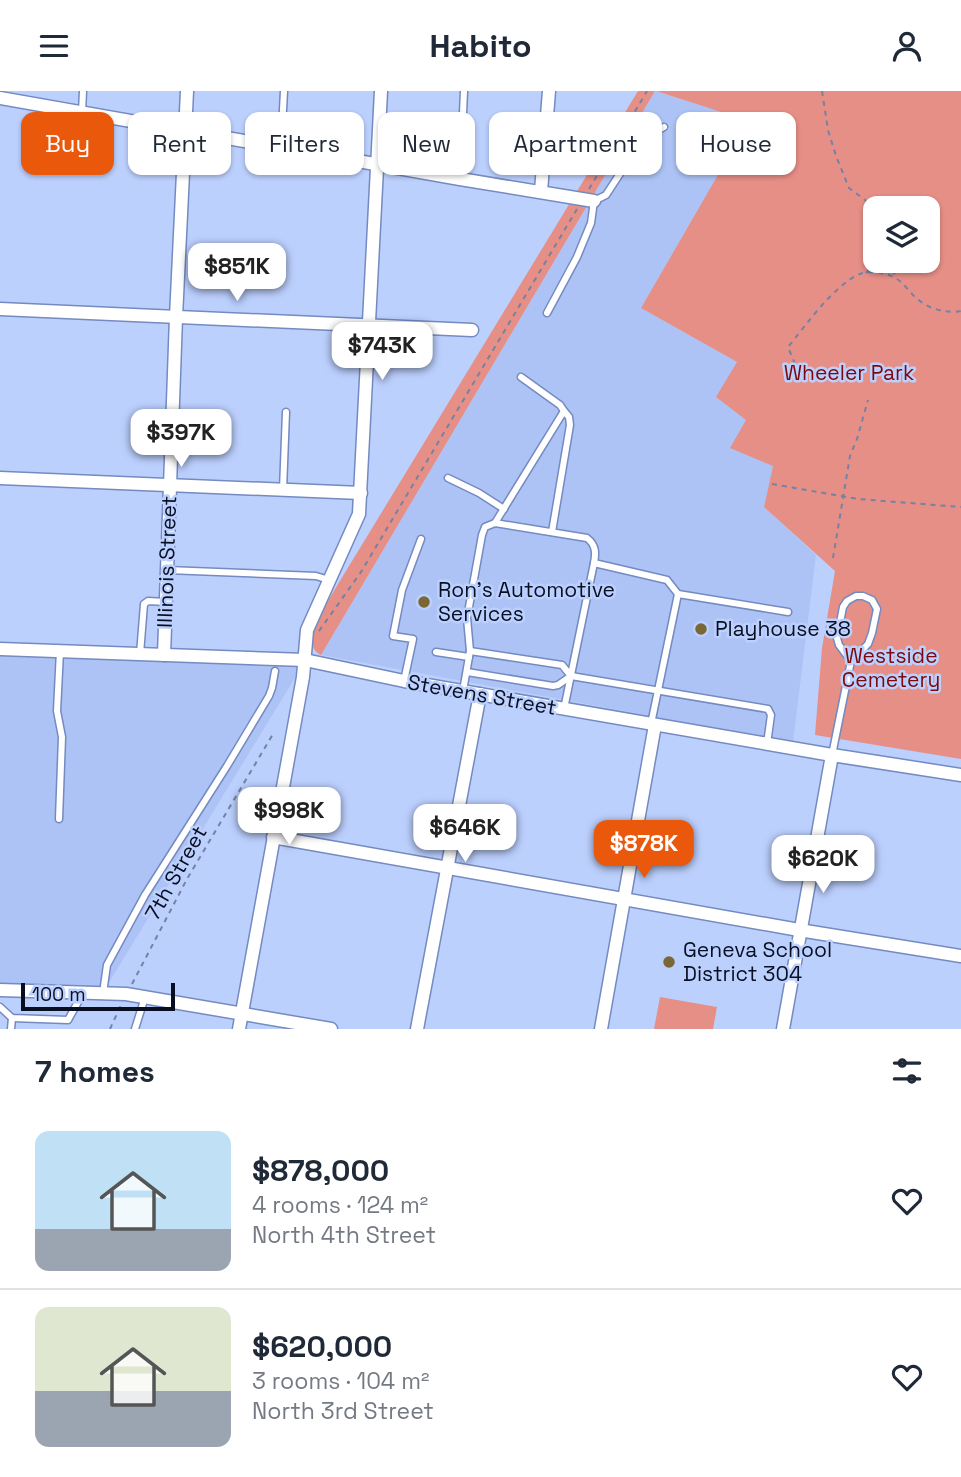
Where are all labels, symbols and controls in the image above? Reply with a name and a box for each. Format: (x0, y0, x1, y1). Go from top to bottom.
text: Habito (429, 26, 532, 66)
icon: menu (35, 27, 73, 65)
icon: person (888, 27, 926, 65)
chip: Buy (21, 112, 114, 175)
chip: Rent (128, 112, 231, 175)
chip: Filters (245, 112, 364, 175)
chip: New (378, 112, 475, 175)
chip: Apartment (489, 112, 662, 175)
chip: House (676, 112, 796, 175)
map controls (863, 196, 940, 273)
button: layers (863, 196, 940, 273)
pin: $851K (188, 243, 286, 303)
text: $851K (204, 251, 270, 281)
pin: $743K (333, 323, 431, 382)
text: $743K (348, 330, 416, 360)
park label: Wheeler Park (784, 359, 914, 386)
pin: $397K (132, 409, 230, 469)
text: $397K (147, 417, 215, 447)
street label: Illinois Street (151, 495, 182, 629)
place label: Ron's Automotive Services (438, 576, 615, 627)
marker: Ron's Automotive Services (416, 594, 432, 610)
place label: Playhouse 38 (715, 615, 851, 642)
marker: Playhouse 38 (693, 621, 709, 637)
park label: Westside Cemetery (842, 642, 940, 693)
street label: Stevens Street (405, 668, 559, 721)
pin: $998K (240, 787, 338, 847)
text: $998K (254, 795, 324, 825)
pin: $646K (416, 805, 514, 864)
text: $646K (429, 812, 501, 842)
street label: 7th Street (139, 821, 213, 925)
pin: $878K (595, 821, 693, 880)
text: $878K (610, 828, 678, 858)
pin: $620K (774, 835, 872, 895)
text: $620K (787, 843, 859, 873)
place label: Geneva School District 304 (683, 936, 832, 987)
marker: Geneva School District 304 (661, 954, 677, 970)
scale bar (21, 980, 175, 1012)
text: 100 m (32, 982, 86, 1007)
text: 7 homes (35, 1052, 155, 1091)
icon: filters (888, 1052, 926, 1090)
text: $878,000 (252, 1151, 389, 1190)
icon: home (91, 1159, 175, 1243)
icon: heart (888, 1182, 926, 1220)
text: 4 rooms · 124 m² (252, 1190, 428, 1220)
text: North 4th Street (252, 1220, 436, 1250)
text: $620,000 (252, 1327, 392, 1366)
icon: home (91, 1335, 175, 1419)
icon: heart (888, 1358, 926, 1396)
text: 3 rooms · 104 m² (252, 1366, 429, 1396)
text: North 3rd Street (252, 1396, 434, 1426)

